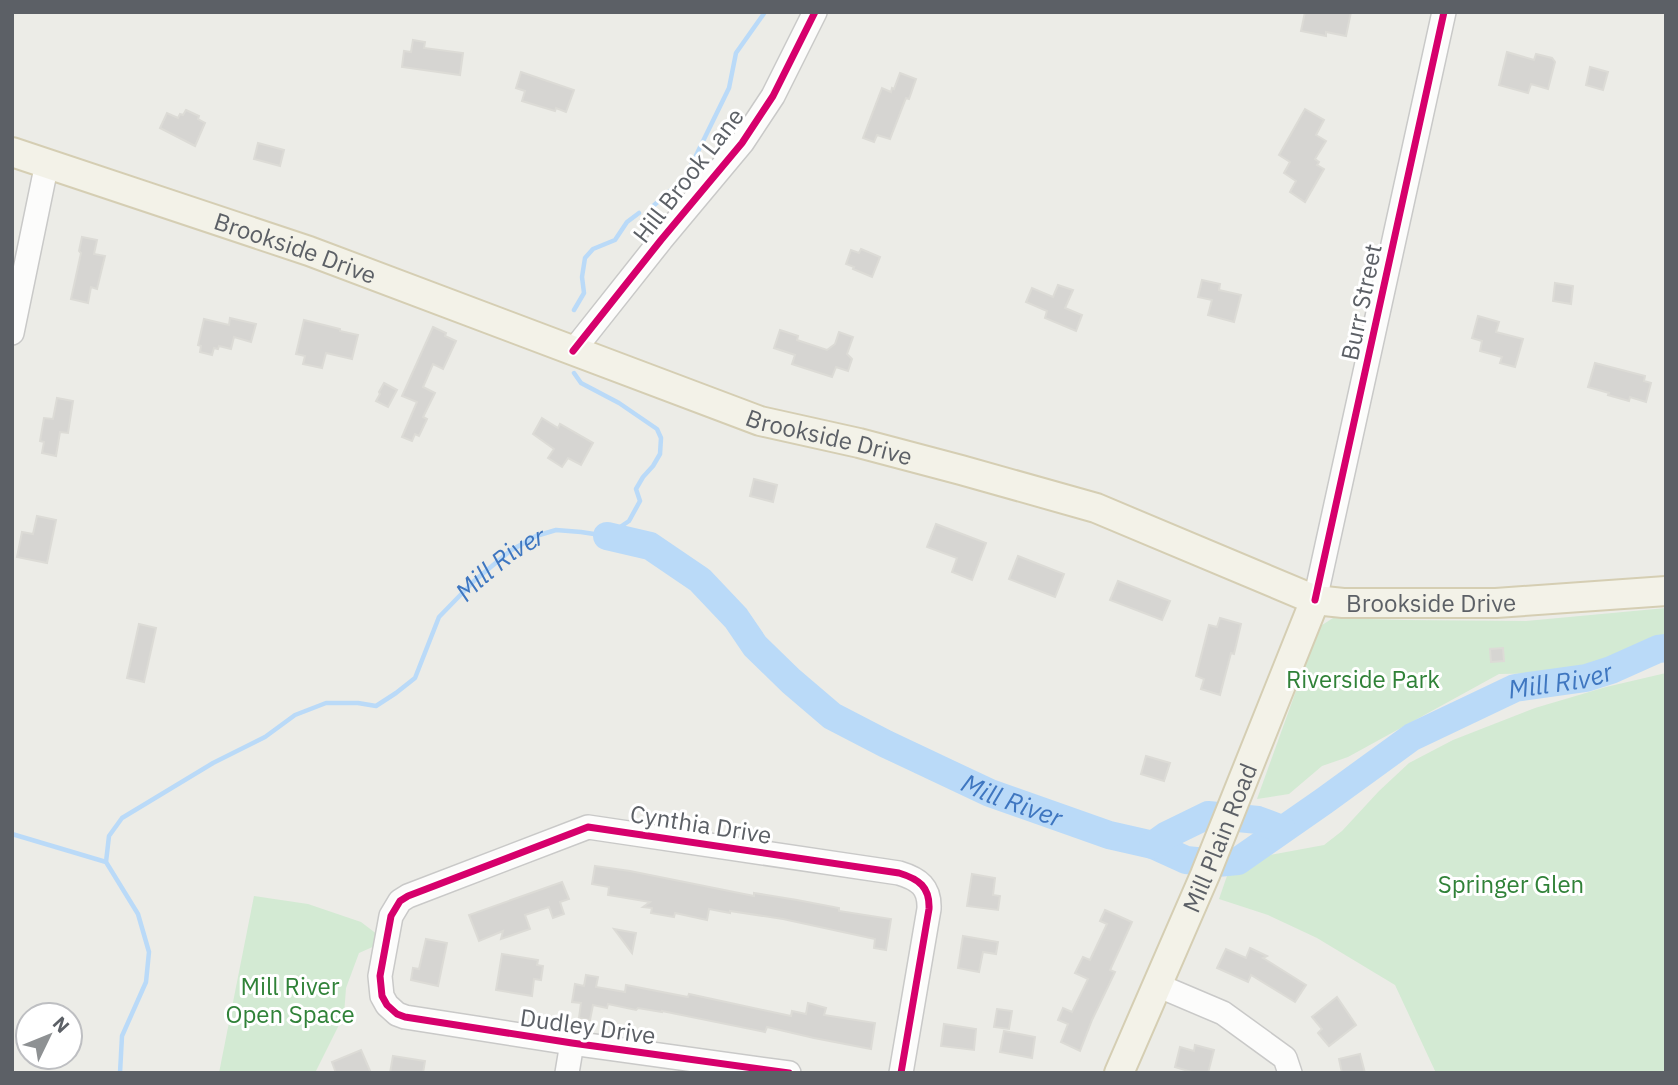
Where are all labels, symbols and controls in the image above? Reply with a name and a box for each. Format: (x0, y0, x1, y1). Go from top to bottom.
street label: Hill Brook Lane (625, 101, 751, 249)
street label: Brookside Drive (210, 205, 381, 291)
street label: Burr Street (1333, 241, 1389, 363)
street label: Brookside Drive (741, 401, 916, 472)
water label: Mill River (447, 517, 550, 608)
street label: Brookside Drive (1346, 586, 1517, 619)
water label: Mill River (1506, 653, 1618, 706)
park label: Riverside Park (1286, 663, 1440, 695)
street label: Mill Plain Road (1175, 758, 1264, 917)
water label: Mill River (956, 765, 1069, 835)
street label: Cynthia Drive (628, 797, 774, 851)
park label: Springer Glen (1438, 868, 1584, 900)
park label: Mill River Open Space (225, 970, 355, 1030)
north arrow (14, 1001, 84, 1071)
street label: Dudley Drive (518, 1001, 658, 1051)
text: N (48, 1011, 75, 1038)

